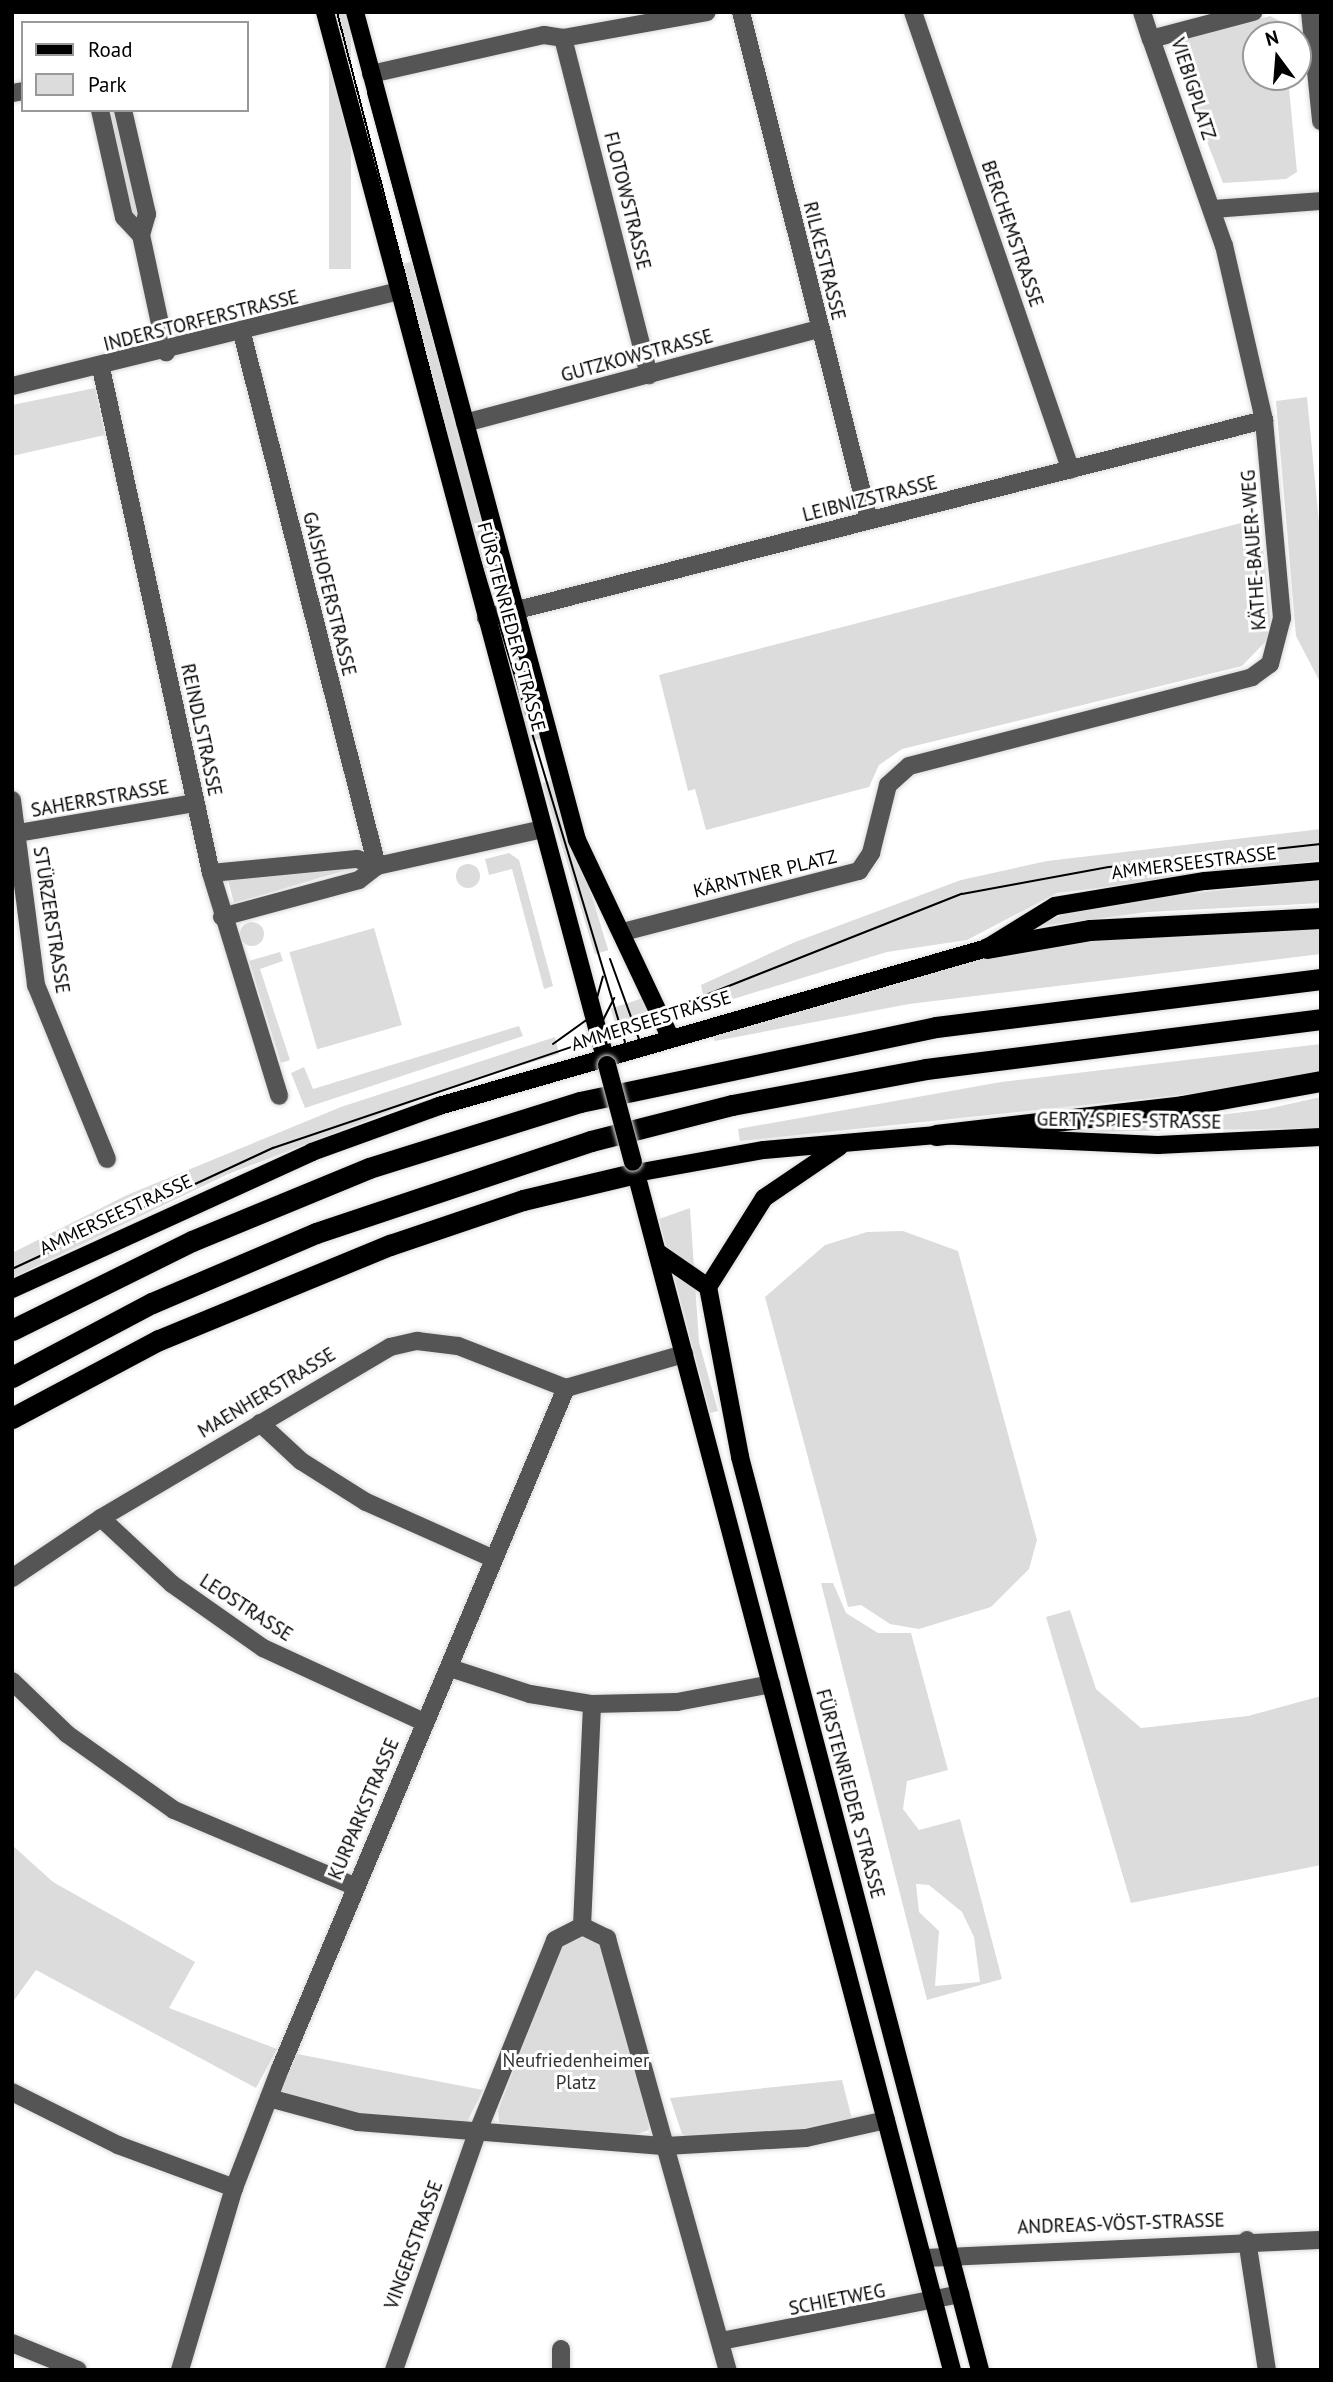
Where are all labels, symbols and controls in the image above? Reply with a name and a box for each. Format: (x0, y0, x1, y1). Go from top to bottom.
legend (21, 21, 248, 112)
north arrow (1242, 21, 1312, 91)
text: N (1262, 24, 1281, 51)
street label: VIEBIGPLATZ (1166, 35, 1220, 143)
text: Road (88, 36, 132, 63)
text: Park (88, 71, 127, 98)
street label: FLOTOWSTRASSE (599, 130, 655, 272)
street label: BERCHEMSTRASSE (976, 158, 1048, 310)
street label: RILKESTRASSE (798, 199, 850, 323)
street label: INDERSTORFERSTRASSE (101, 286, 301, 356)
street label: GUTZKOWSTRASSE (559, 325, 715, 387)
street label: KÄTHE-BAUER-WEG (1237, 469, 1271, 631)
street label: LEIBNIZSTRASSE (800, 471, 940, 527)
street label: GAISHOFERSTRASSE (298, 510, 360, 678)
street label: FÜRSTENRIEDER STRASSE (472, 520, 550, 734)
street label: REINDLSTRASSE (176, 662, 226, 798)
street label: SAHERRSTRASSE (29, 776, 171, 822)
street label: AMMERSEESTRASSE (1110, 842, 1278, 884)
street label: STÜRZERSTRASSE (28, 845, 74, 995)
street label: KÄRNTNER PLATZ (691, 845, 839, 903)
street label: AMMERSEESTRASSE (568, 986, 734, 1056)
street label: GERTY-SPIES-STRASSE (1036, 1108, 1222, 1134)
street label: AMMERSEESTRASSE (36, 1170, 196, 1260)
street label: MAENHERSTRASSE (194, 1343, 340, 1443)
street label: LEOSTRASSE (195, 1570, 297, 1646)
street label: FÜRSTENRIEDER STRASSE (811, 1687, 889, 1901)
street label: KURPARKSTRASSE (324, 1735, 404, 1883)
park label: Neufriedenheimer Platz (503, 2050, 649, 2094)
street label: VINGERSTRASSE (380, 2178, 448, 2312)
street label: ANDREAS-VÖST-STRASSE (1017, 2209, 1225, 2239)
street label: SCHIETWEG (787, 2280, 887, 2320)

